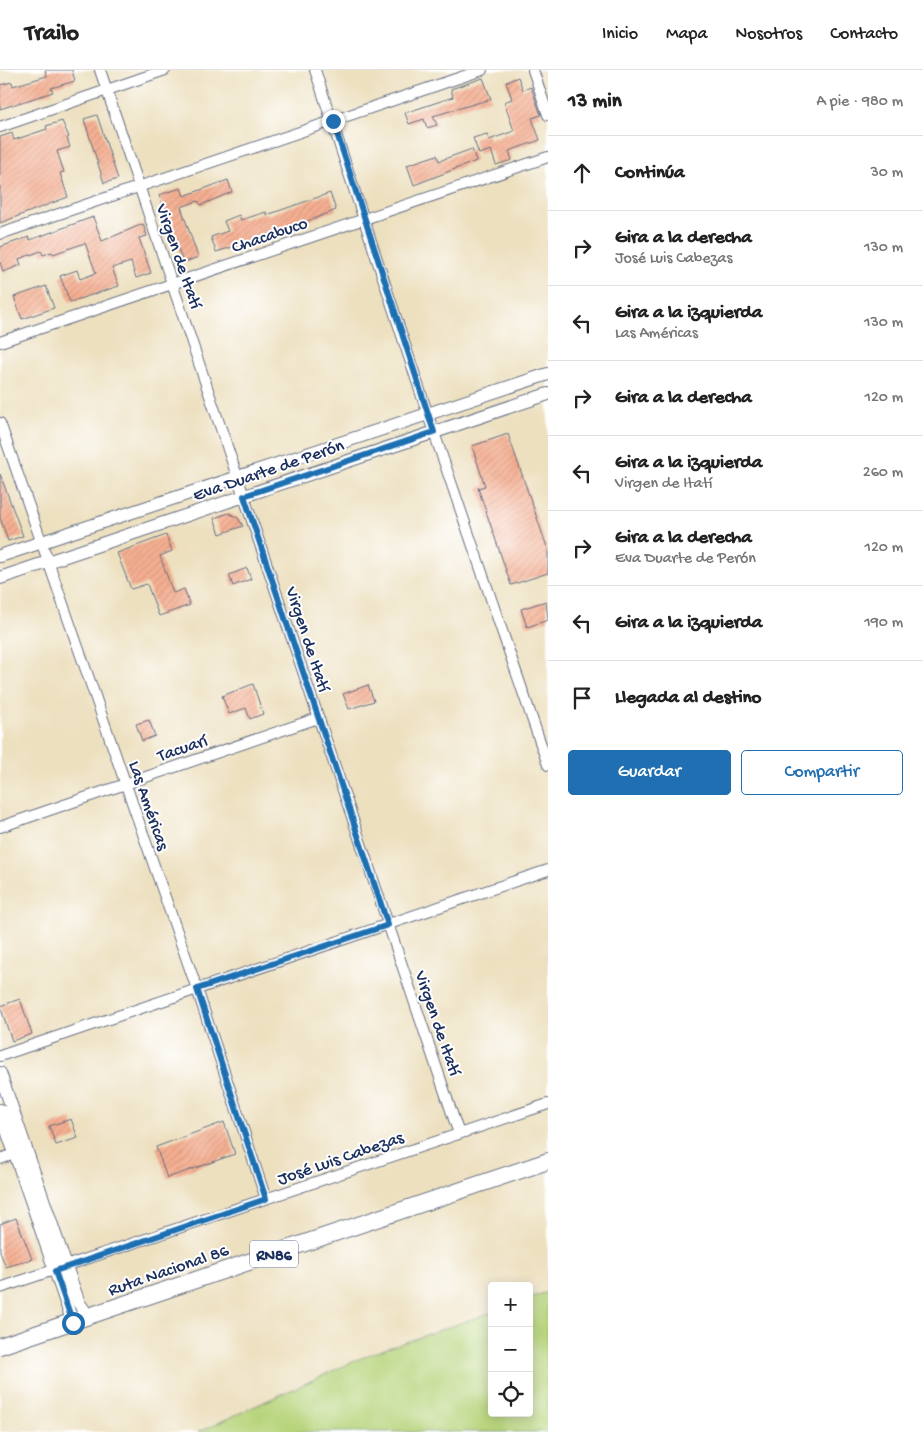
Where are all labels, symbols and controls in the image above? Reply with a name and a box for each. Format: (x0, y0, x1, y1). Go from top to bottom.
text: Trailo (25, 20, 79, 49)
text: Inicio (602, 24, 638, 45)
text: Mapa (666, 24, 707, 45)
text: Nosotros (735, 24, 802, 45)
text: Contacto (830, 24, 898, 45)
text: 13 min (568, 90, 622, 115)
text: A pie · 980 m (817, 93, 903, 112)
route end (322, 110, 345, 133)
icon: ahead (568, 159, 596, 187)
text: Continúa (615, 162, 685, 185)
text: 30 m (870, 164, 903, 183)
street label: Virgen de Itatí (150, 201, 206, 313)
street label: Chacabuco (229, 214, 311, 259)
text: Gira a la derecha (615, 227, 752, 250)
icon: right (568, 234, 596, 262)
text: 130 m (864, 239, 903, 258)
text: José Luis Cabezas (615, 250, 732, 269)
text: Gira a la izquierda (615, 302, 762, 325)
icon: left (568, 309, 596, 337)
text: 130 m (864, 314, 903, 333)
text: Las Américas (615, 325, 698, 344)
icon: right (568, 384, 596, 412)
text: Gira a la derecha (615, 387, 752, 410)
text: 120 m (864, 389, 903, 408)
street label: Eva Duarte de Perón (190, 436, 348, 507)
text: Gira a la izquierda (615, 452, 762, 475)
icon: left (568, 459, 596, 487)
text: 260 m (863, 464, 903, 483)
text: Virgen de Itatí (615, 475, 712, 494)
text: Gira a la derecha (615, 527, 752, 550)
icon: right (568, 534, 596, 562)
text: 120 m (864, 539, 903, 558)
text: Eva Duarte de Perón (615, 550, 756, 569)
street label: Virgen de Itatí (279, 583, 334, 696)
icon: left (568, 609, 596, 637)
text: Gira a la izquierda (615, 612, 762, 635)
text: 190 m (864, 614, 903, 633)
icon: arrive (568, 684, 596, 712)
text: Llegada al destino (615, 687, 761, 710)
street label: Tacuarí (154, 731, 212, 768)
button: Guardar (568, 750, 731, 795)
button: Compartir (741, 750, 903, 795)
street label: Las Américas (123, 758, 173, 855)
street label: Virgen de Itatí (409, 968, 465, 1080)
street label: José Luis Cabezas (275, 1128, 408, 1191)
road number: RN86 (250, 1240, 298, 1268)
street label: Ruta Nacional 86 (106, 1241, 233, 1302)
map controls (488, 1282, 533, 1417)
button: + (488, 1282, 533, 1327)
route start (62, 1312, 85, 1335)
button: − (488, 1327, 533, 1372)
button: locate (488, 1372, 533, 1417)

